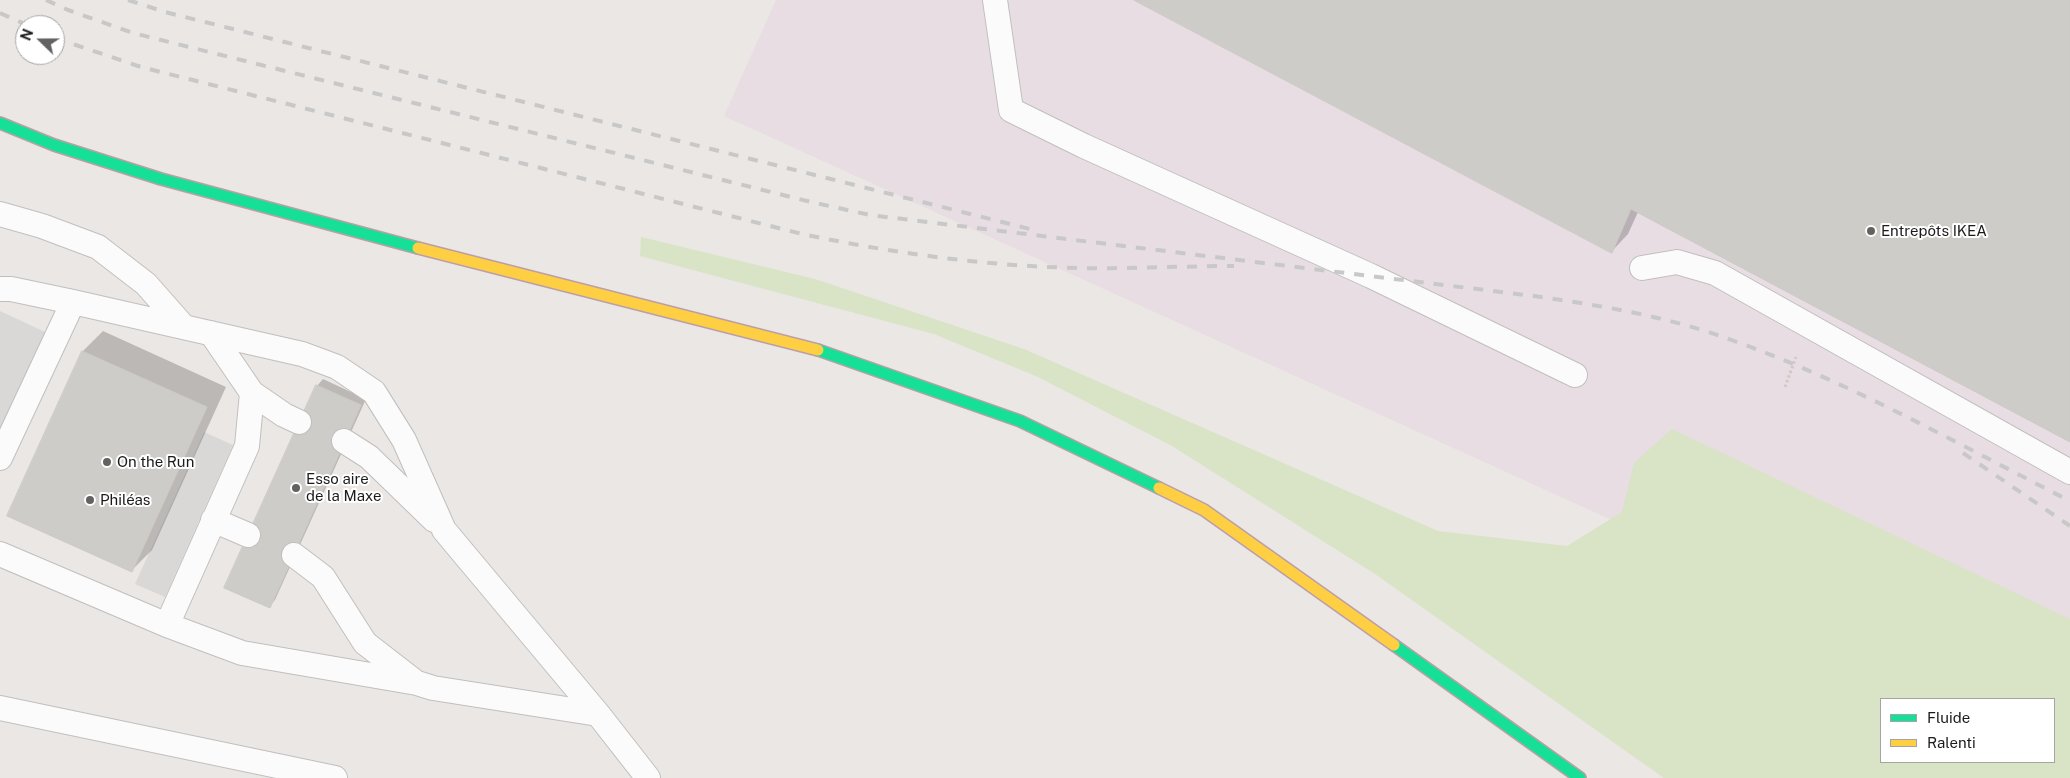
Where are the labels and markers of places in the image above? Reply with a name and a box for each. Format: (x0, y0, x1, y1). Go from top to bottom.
place label: Entrepôts IKEA (1881, 222, 1987, 240)
marker: Entrepôts IKEA (1865, 225, 1877, 237)
place label: On the Run (117, 453, 194, 471)
marker: On the Run (101, 456, 113, 468)
place label: Esso aire de la Maxe (306, 470, 382, 505)
marker: Esso aire de la Maxe (290, 482, 302, 494)
place label: Philéas (100, 491, 150, 509)
marker: Philéas (84, 494, 96, 506)

